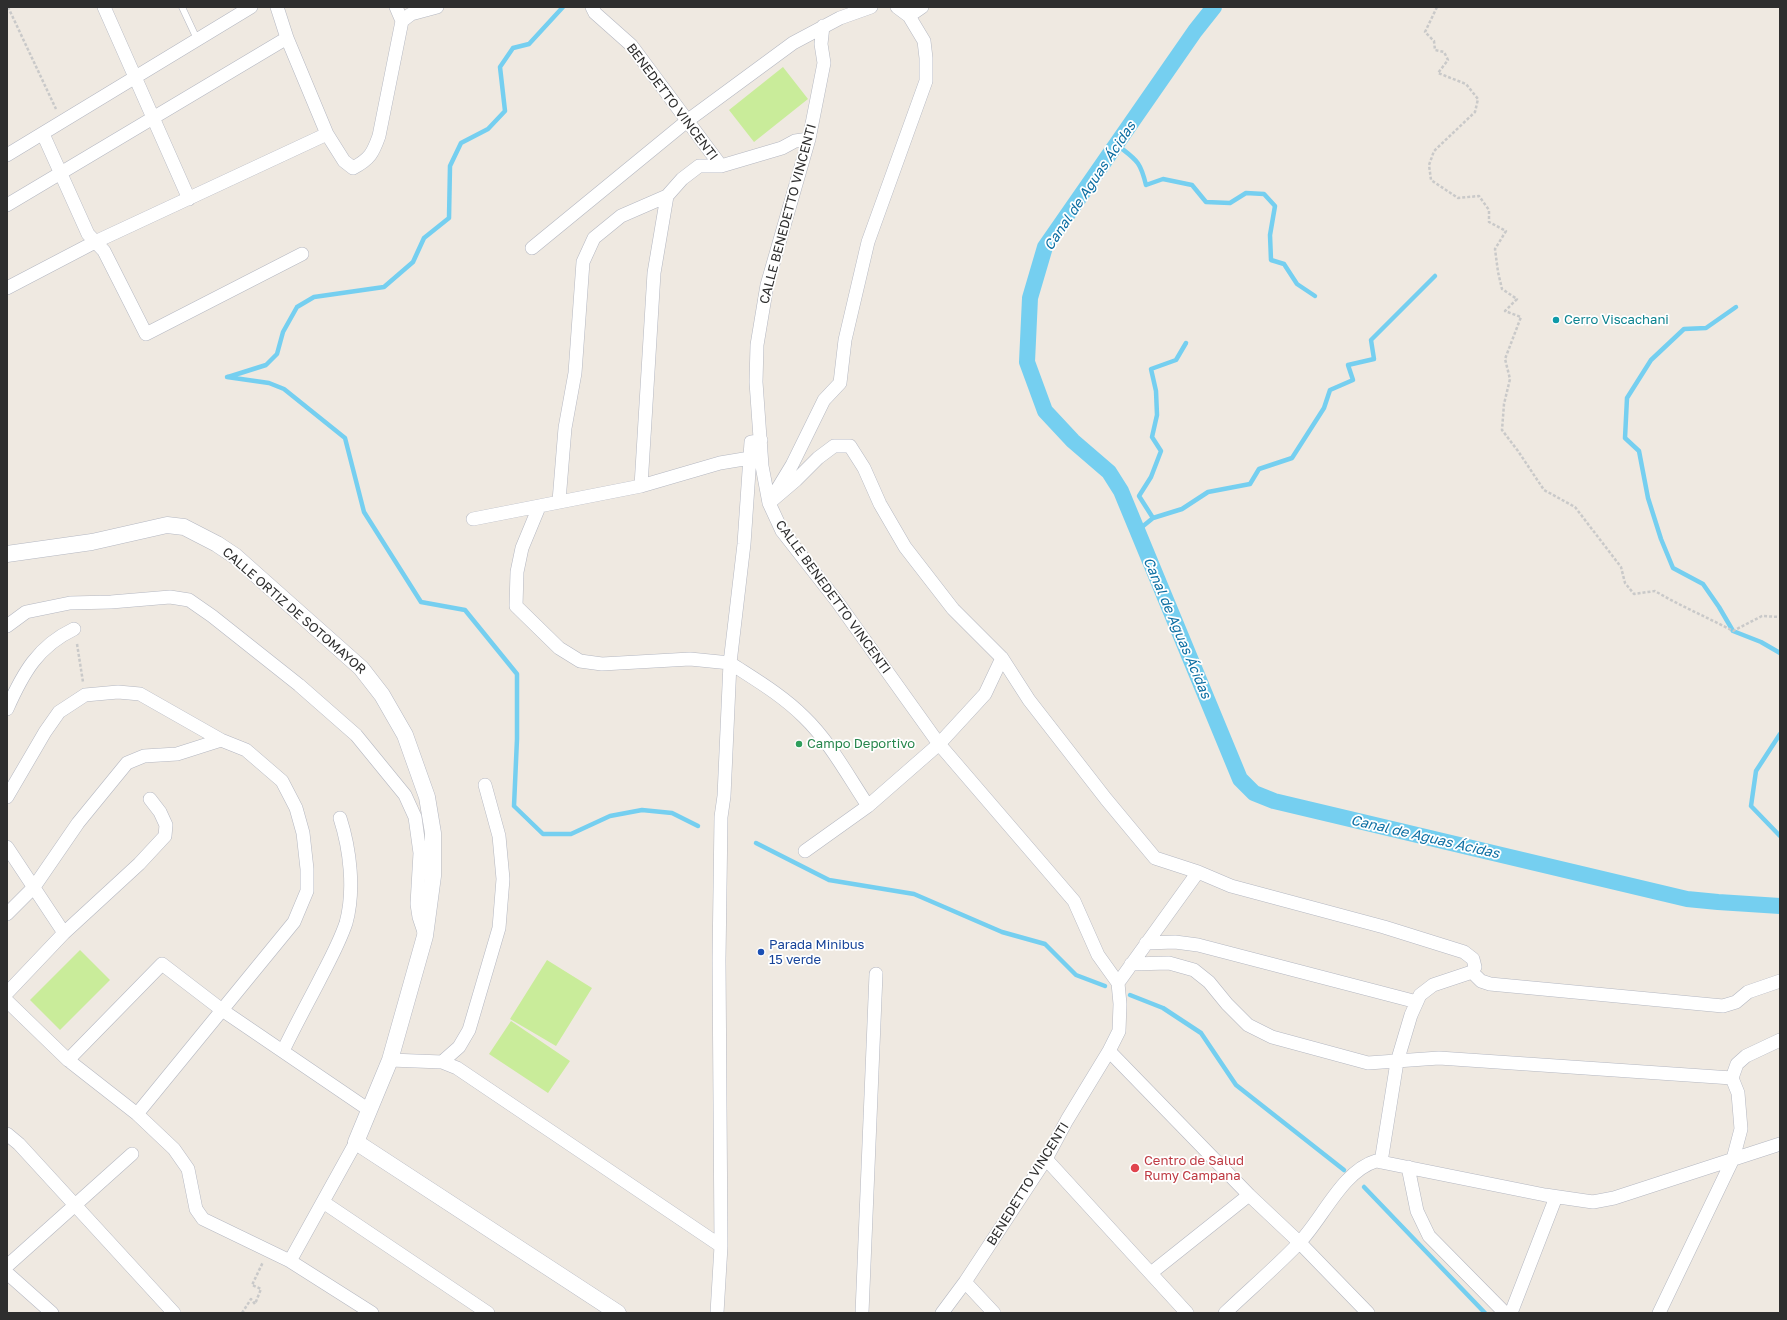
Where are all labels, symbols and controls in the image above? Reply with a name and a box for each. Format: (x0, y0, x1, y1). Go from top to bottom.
street label: BENEDETTO VINCENTI (623, 40, 721, 164)
water label: Canal de Aguas Ácidas (1041, 118, 1139, 254)
street label: CALLE BENEDETTO VINCENTI (756, 122, 820, 306)
place label: Cerro Viscachani (1564, 312, 1669, 328)
marker: Cerro Viscachani (1551, 315, 1561, 325)
street label: CALLE BENEDETTO VINCENTI (772, 517, 894, 677)
street label: CALLE ORTIZ DE SOTOMAYOR (219, 544, 369, 678)
water label: Canal de Aguas Ácidas (1140, 555, 1214, 701)
place label: Campo Deportivo (807, 736, 915, 752)
marker: Campo Deportivo (794, 739, 804, 749)
water label: Canal de Aguas Ácidas (1349, 812, 1501, 862)
place label: Parada Minibus 15 verde (769, 937, 864, 968)
marker: Parada Minibus 15 verde (756, 947, 766, 957)
street label: BENEDETTO VINCENTI (984, 1120, 1072, 1248)
place label: Centro de Salud Rumy Campana (1144, 1153, 1244, 1184)
marker: Centro de Salud Rumy Campana (1129, 1162, 1141, 1174)

